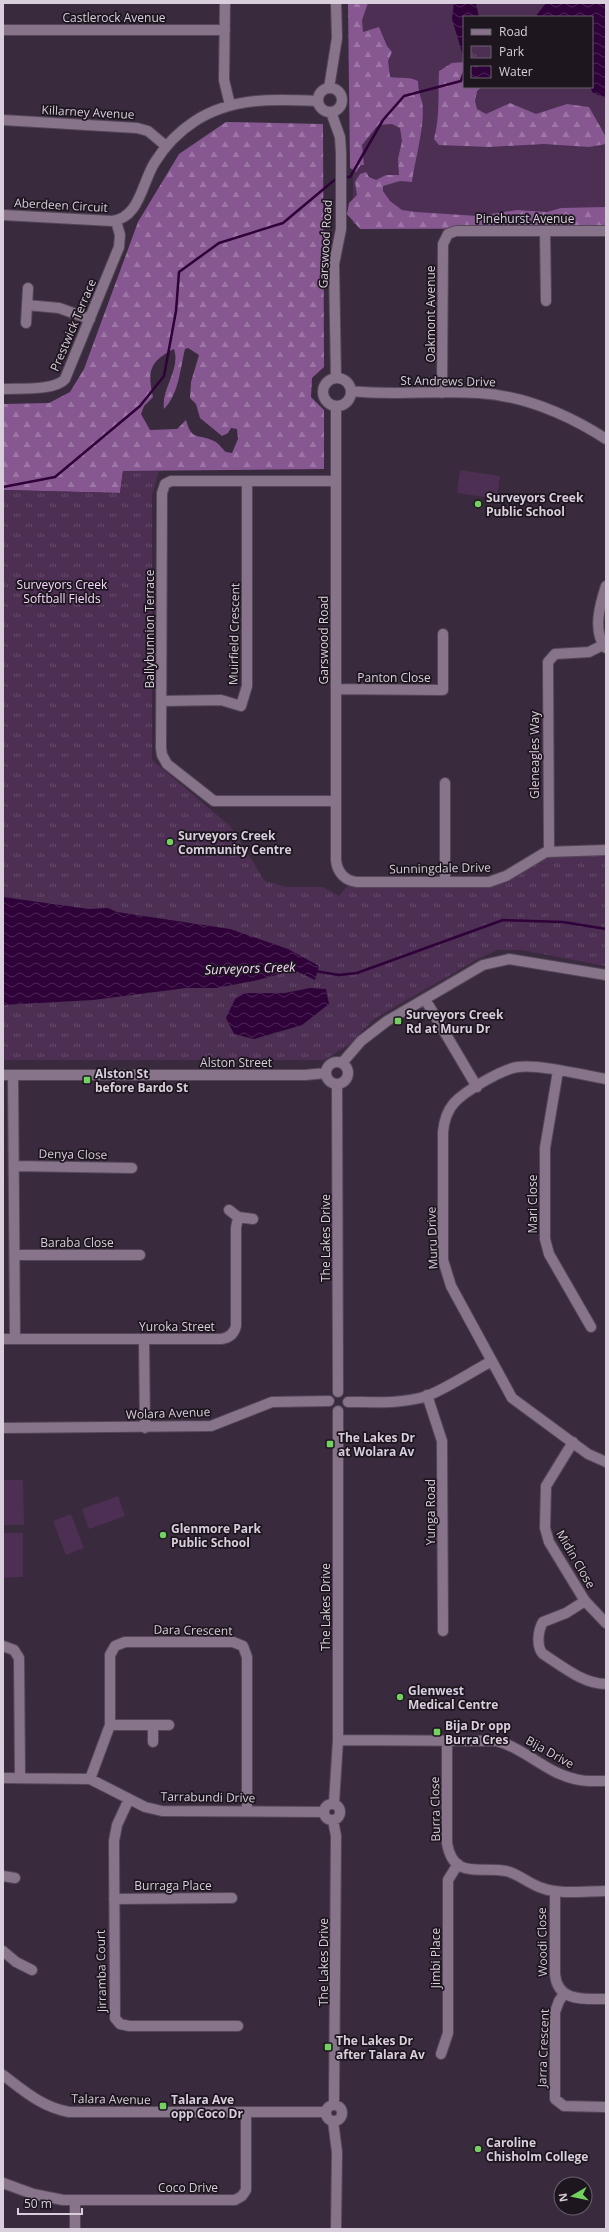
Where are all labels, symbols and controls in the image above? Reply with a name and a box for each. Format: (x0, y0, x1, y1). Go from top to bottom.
street label: Castlerock Avenue (62, 9, 166, 26)
legend (463, 16, 593, 88)
text: Road (499, 23, 528, 40)
text: Park (499, 43, 525, 60)
text: Water (499, 63, 533, 80)
street label: Killarney Avenue (41, 101, 135, 123)
street label: Aberdeen Circuit (14, 194, 108, 216)
street label: Garswood Road (314, 199, 336, 289)
street label: Pinehurst Avenue (476, 210, 575, 227)
street label: Oakmont Avenue (422, 265, 439, 363)
street label: Prestwick Terrace (46, 276, 100, 374)
street label: St Andrews Drive (400, 372, 496, 390)
place label: Surveyors Creek Public School (486, 489, 584, 520)
marker: Surveyors Creek Public School (473, 499, 483, 509)
street label: Ballybunnion Terrace (141, 569, 158, 688)
park label: Surveyors Creek Softball Fields (17, 576, 108, 607)
street label: Muirfield Crescent (225, 583, 243, 685)
street label: Garswood Road (315, 596, 332, 684)
street label: Panton Close (357, 669, 431, 686)
street label: Gleneagles Way (526, 710, 543, 799)
place label: Surveyors Creek Community Centre (178, 827, 292, 858)
marker: Surveyors Creek Community Centre (165, 837, 175, 847)
street label: Sunningdale Drive (389, 859, 491, 877)
water label: Surveyors Creek (204, 957, 297, 979)
place label: Surveyors Creek Rd at Muru Dr (406, 1006, 504, 1037)
marker: Surveyors Creek Rd at Muru Dr (393, 1016, 403, 1026)
street label: Alston Street (200, 1054, 272, 1071)
place label: Alston St before Bardo St (95, 1065, 188, 1096)
marker: Alston St before Bardo St (82, 1075, 92, 1085)
street label: Denya Close (38, 1145, 108, 1163)
street label: Mari Close (524, 1174, 541, 1233)
street label: The Lakes Drive (317, 1194, 334, 1282)
street label: Muru Drive (422, 1206, 442, 1270)
street label: Baraba Close (40, 1234, 114, 1251)
street label: Yuroka Street (139, 1318, 215, 1335)
street label: Wolara Avenue (125, 1403, 211, 1423)
place label: The Lakes Dr at Wolara Av (338, 1429, 416, 1460)
marker: The Lakes Dr at Wolara Av (325, 1439, 335, 1449)
street label: Yunga Road (422, 1479, 439, 1545)
place label: Glenmore Park Public School (171, 1520, 261, 1551)
street label: Midin Close (552, 1527, 600, 1592)
marker: Glenmore Park Public School (158, 1530, 168, 1540)
street label: The Lakes Drive (317, 1563, 334, 1651)
street label: Dara Crescent (153, 1621, 233, 1639)
place label: Glenwest Medical Centre (408, 1682, 498, 1713)
marker: Glenwest Medical Centre (395, 1692, 405, 1702)
place label: Bija Dr opp Burra Cres (445, 1717, 511, 1748)
marker: Bija Dr opp Burra Cres (432, 1727, 442, 1737)
street label: Bija Drive (523, 1732, 578, 1772)
street label: Burra Close (426, 1776, 444, 1842)
street label: Tarrabundi Drive (161, 1788, 256, 1806)
street label: Burraga Place (134, 1877, 212, 1894)
street label: Woodi Close (533, 1907, 551, 1977)
street label: The Lakes Drive (315, 1918, 332, 2006)
street label: Jimbi Place (427, 1928, 444, 1989)
street label: Jirramba Court (92, 1930, 110, 2013)
street label: Jarra Crescent (533, 2008, 553, 2089)
place label: The Lakes Dr after Talara Av (336, 2032, 425, 2063)
marker: The Lakes Dr after Talara Av (323, 2042, 333, 2052)
street label: Talara Avenue (71, 2090, 151, 2108)
place label: Talara Ave opp Coco Dr (171, 2091, 243, 2122)
marker: Talara Ave opp Coco Dr (158, 2101, 168, 2111)
place label: Caroline Chisholm College (486, 2134, 588, 2165)
marker: Caroline Chisholm College (473, 2144, 483, 2154)
north arrow (553, 2176, 593, 2216)
street label: Coco Drive (158, 2179, 218, 2196)
scale bar (18, 2190, 82, 2216)
text: N (555, 2192, 571, 2203)
text: 50 m (24, 2195, 52, 2212)

